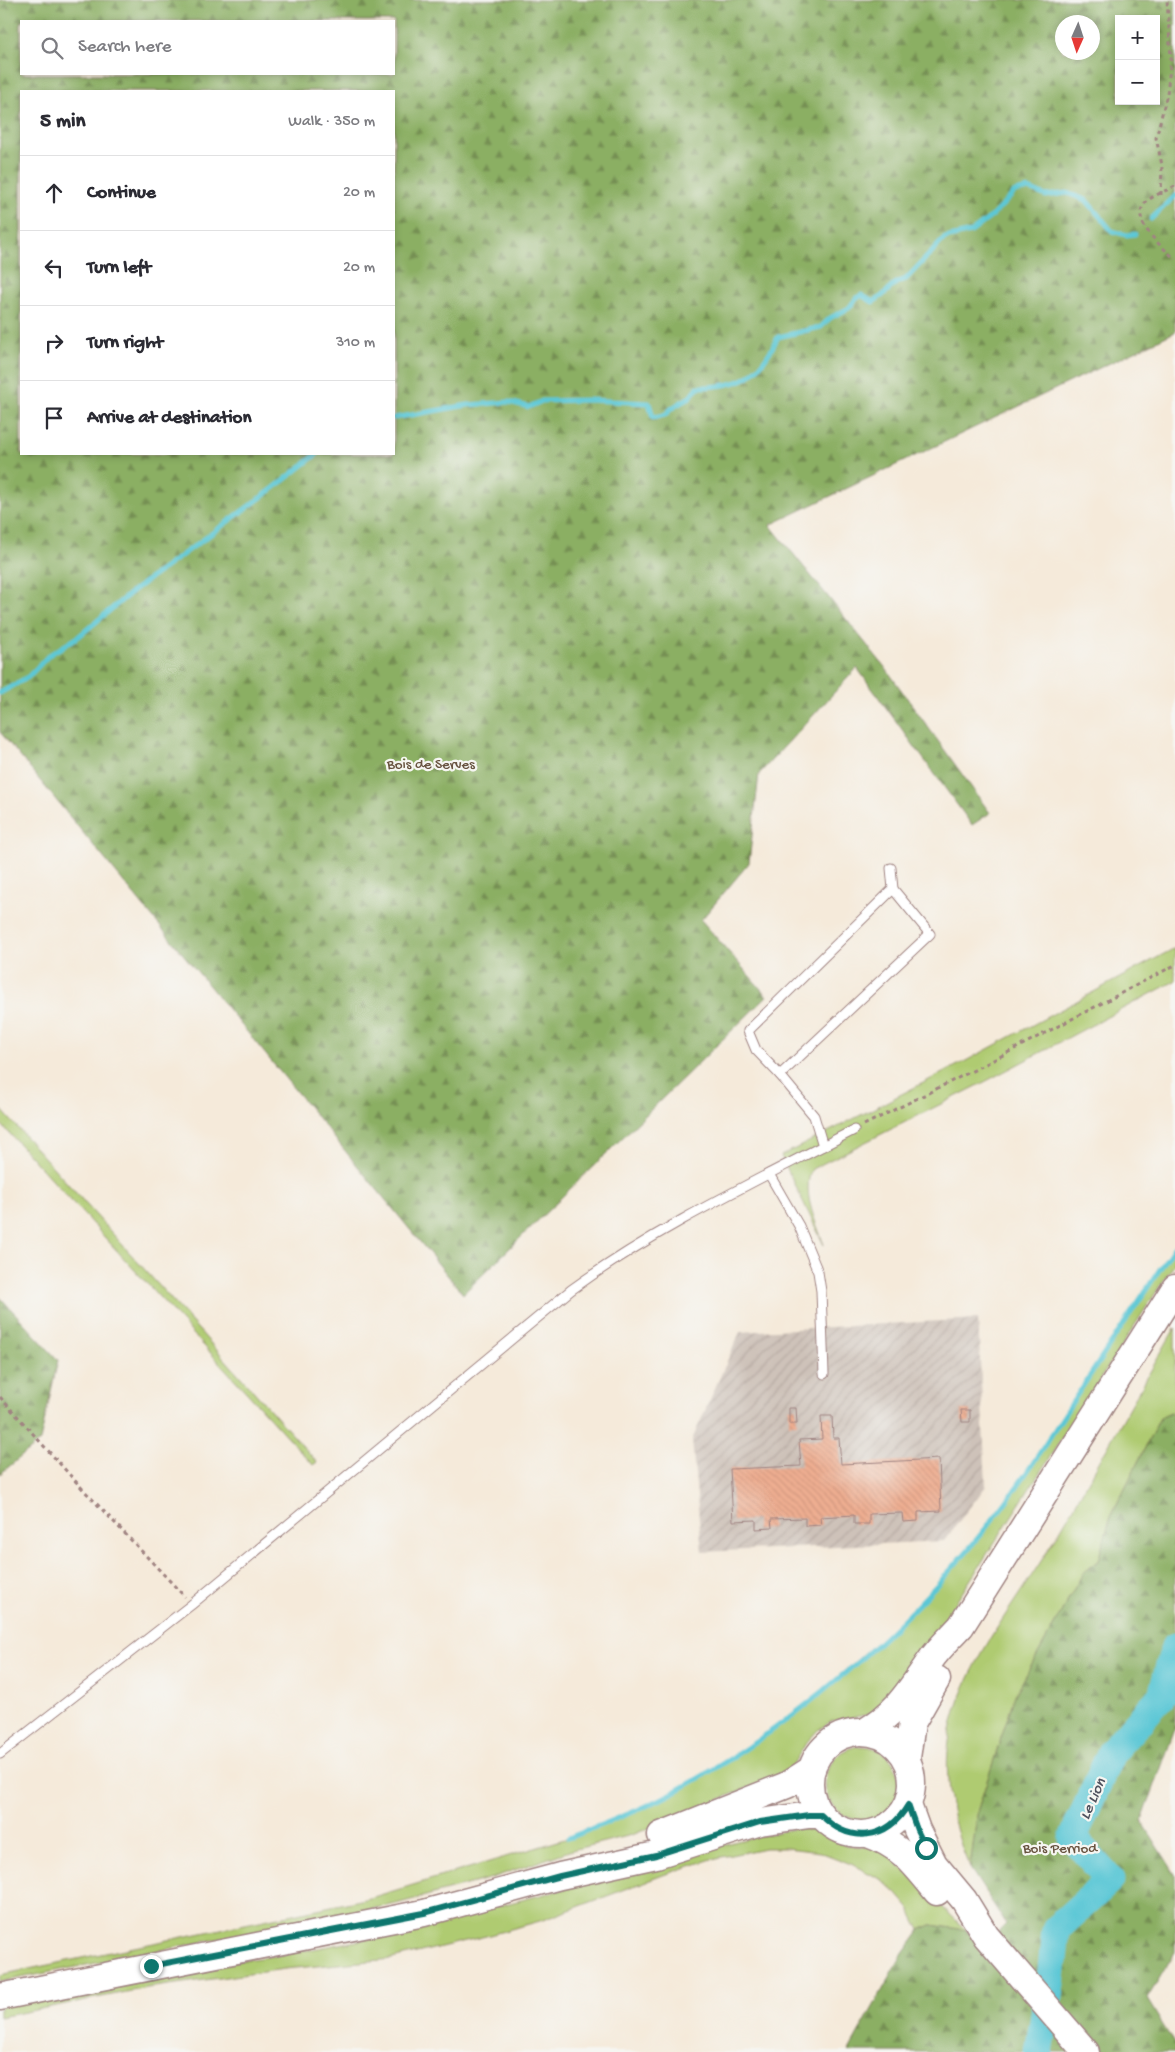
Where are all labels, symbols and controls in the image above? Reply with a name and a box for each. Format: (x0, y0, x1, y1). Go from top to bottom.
north arrow (1055, 15, 1100, 60)
map controls (1115, 15, 1160, 105)
button: + (1115, 15, 1160, 60)
search box (20, 20, 395, 75)
icon: search (38, 34, 66, 62)
text: Search here (78, 36, 172, 59)
button: − (1115, 60, 1160, 105)
text: 5 min (40, 110, 85, 135)
text: Walk · 350 m (288, 113, 375, 132)
icon: ahead (40, 179, 68, 207)
text: Continue (87, 182, 156, 205)
text: 20 m (343, 184, 375, 203)
icon: left (40, 254, 68, 282)
text: Turn left (87, 257, 151, 280)
text: 20 m (343, 259, 375, 278)
icon: right (40, 329, 68, 357)
text: Turn right (87, 332, 163, 355)
text: 310 m (336, 334, 375, 353)
icon: arrive (40, 404, 68, 432)
text: Arrive at destination (87, 407, 251, 430)
park label: Bois de Serves (386, 756, 475, 774)
water label: Le Lion (1077, 1775, 1112, 1823)
route start (915, 1837, 938, 1860)
park label: Bois Perriod (1022, 1840, 1098, 1858)
route end (140, 1955, 163, 1978)

